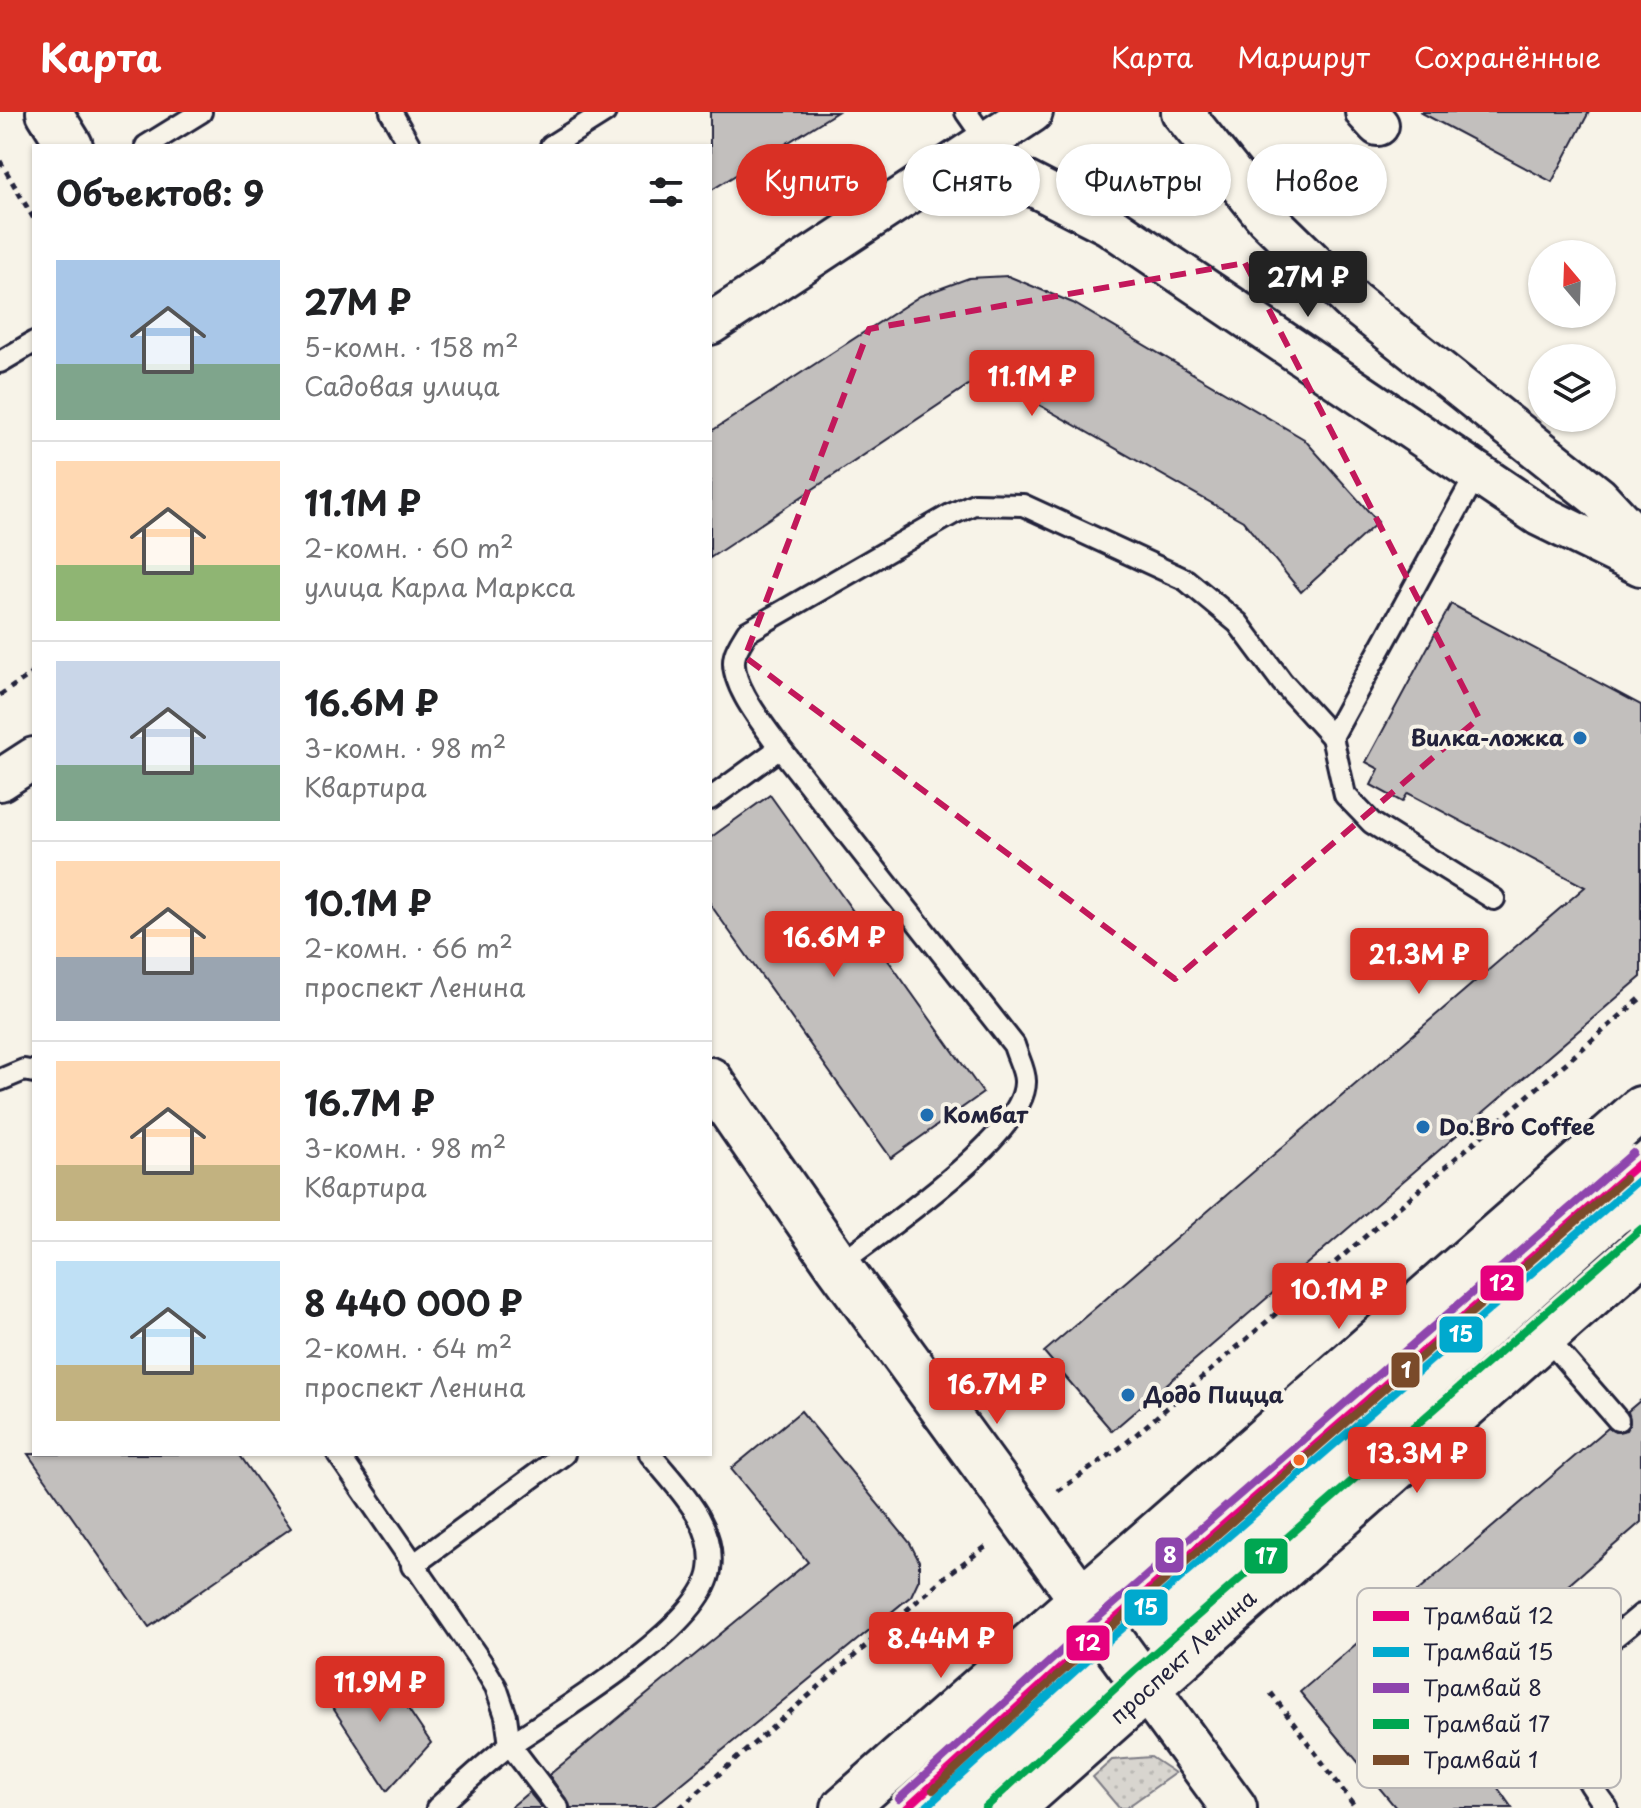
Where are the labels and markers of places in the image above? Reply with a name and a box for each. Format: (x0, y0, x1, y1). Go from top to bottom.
pin: 27M ₽ (1252, 251, 1364, 319)
pin: 11.1M ₽ (958, 350, 1106, 418)
place label: Вилка-ложка (1410, 720, 1565, 753)
marker: Вилка-ложка (1571, 729, 1589, 747)
pin: 16.6M ₽ (760, 911, 908, 979)
pin: 21.3M ₽ (1345, 928, 1493, 996)
place label: Комбат (943, 1097, 1028, 1130)
marker: Комбат (918, 1106, 936, 1124)
place label: Do.Bro Coffee (1439, 1109, 1596, 1142)
marker: Do.Bro Coffee (1414, 1118, 1432, 1136)
pin: 10.1M ₽ (1265, 1263, 1413, 1331)
pin: 16.7M ₽ (923, 1358, 1071, 1426)
place label: Додо Пицца (1143, 1377, 1285, 1410)
marker: Додо Пицца (1119, 1386, 1137, 1404)
pin: 13.3M ₽ (1343, 1427, 1491, 1495)
unlabelled marker (1291, 1452, 1307, 1468)
pin: 8.44M ₽ (867, 1612, 1015, 1680)
pin: 11.9M ₽ (306, 1656, 454, 1724)

